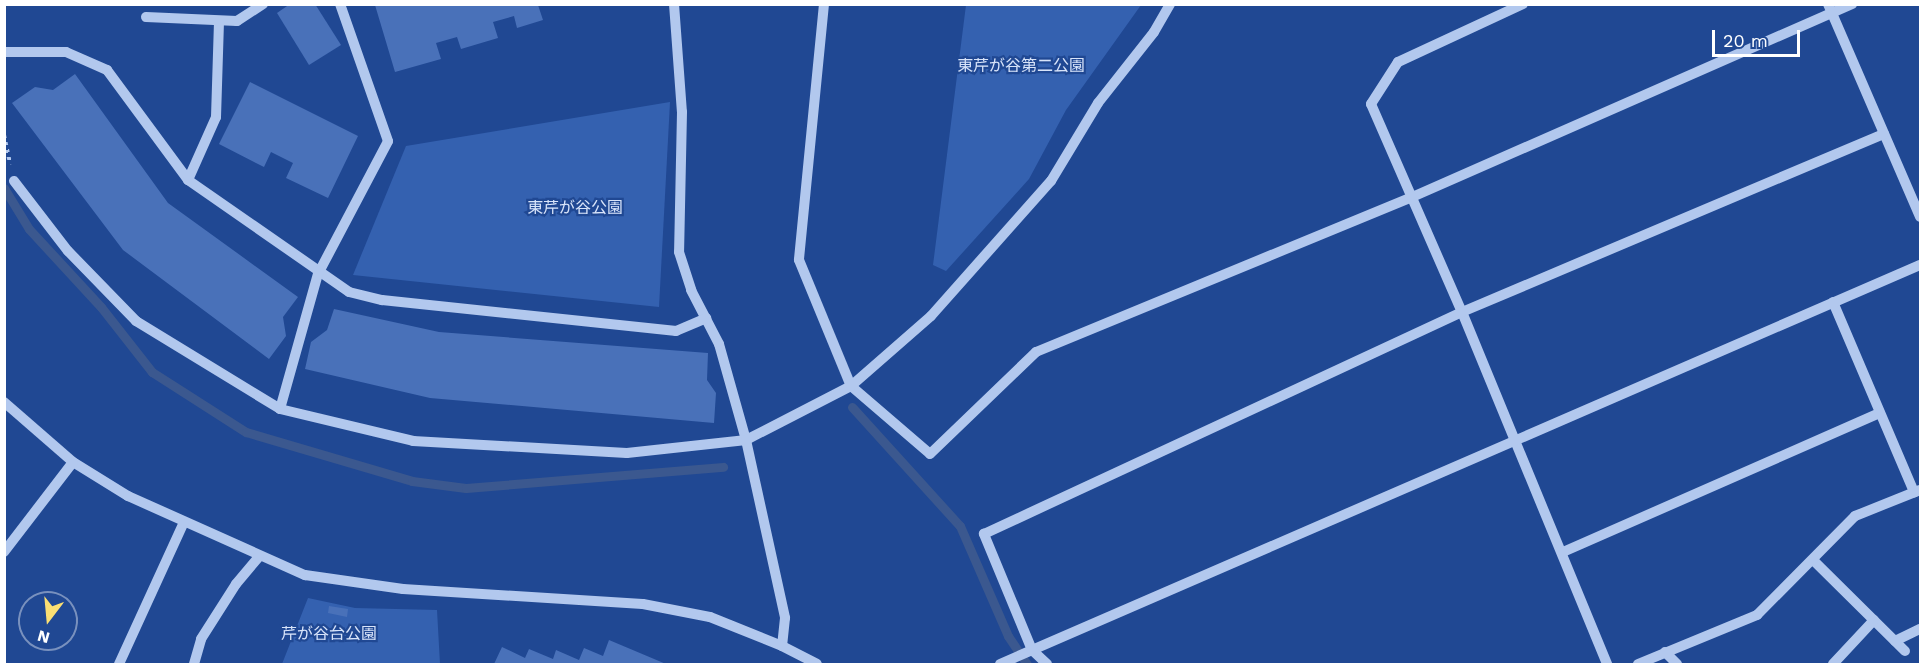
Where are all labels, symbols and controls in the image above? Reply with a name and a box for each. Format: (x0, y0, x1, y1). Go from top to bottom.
scale bar (1715, 18, 1804, 56)
text: 20 m (1723, 30, 1768, 51)
park label: 東芹が谷第二公園 (957, 56, 1085, 76)
park label: 東芹が谷公園 (527, 198, 623, 218)
north arrow (18, 591, 78, 651)
park label: 芹が谷台公園 (281, 624, 377, 644)
text: N (35, 626, 52, 648)

